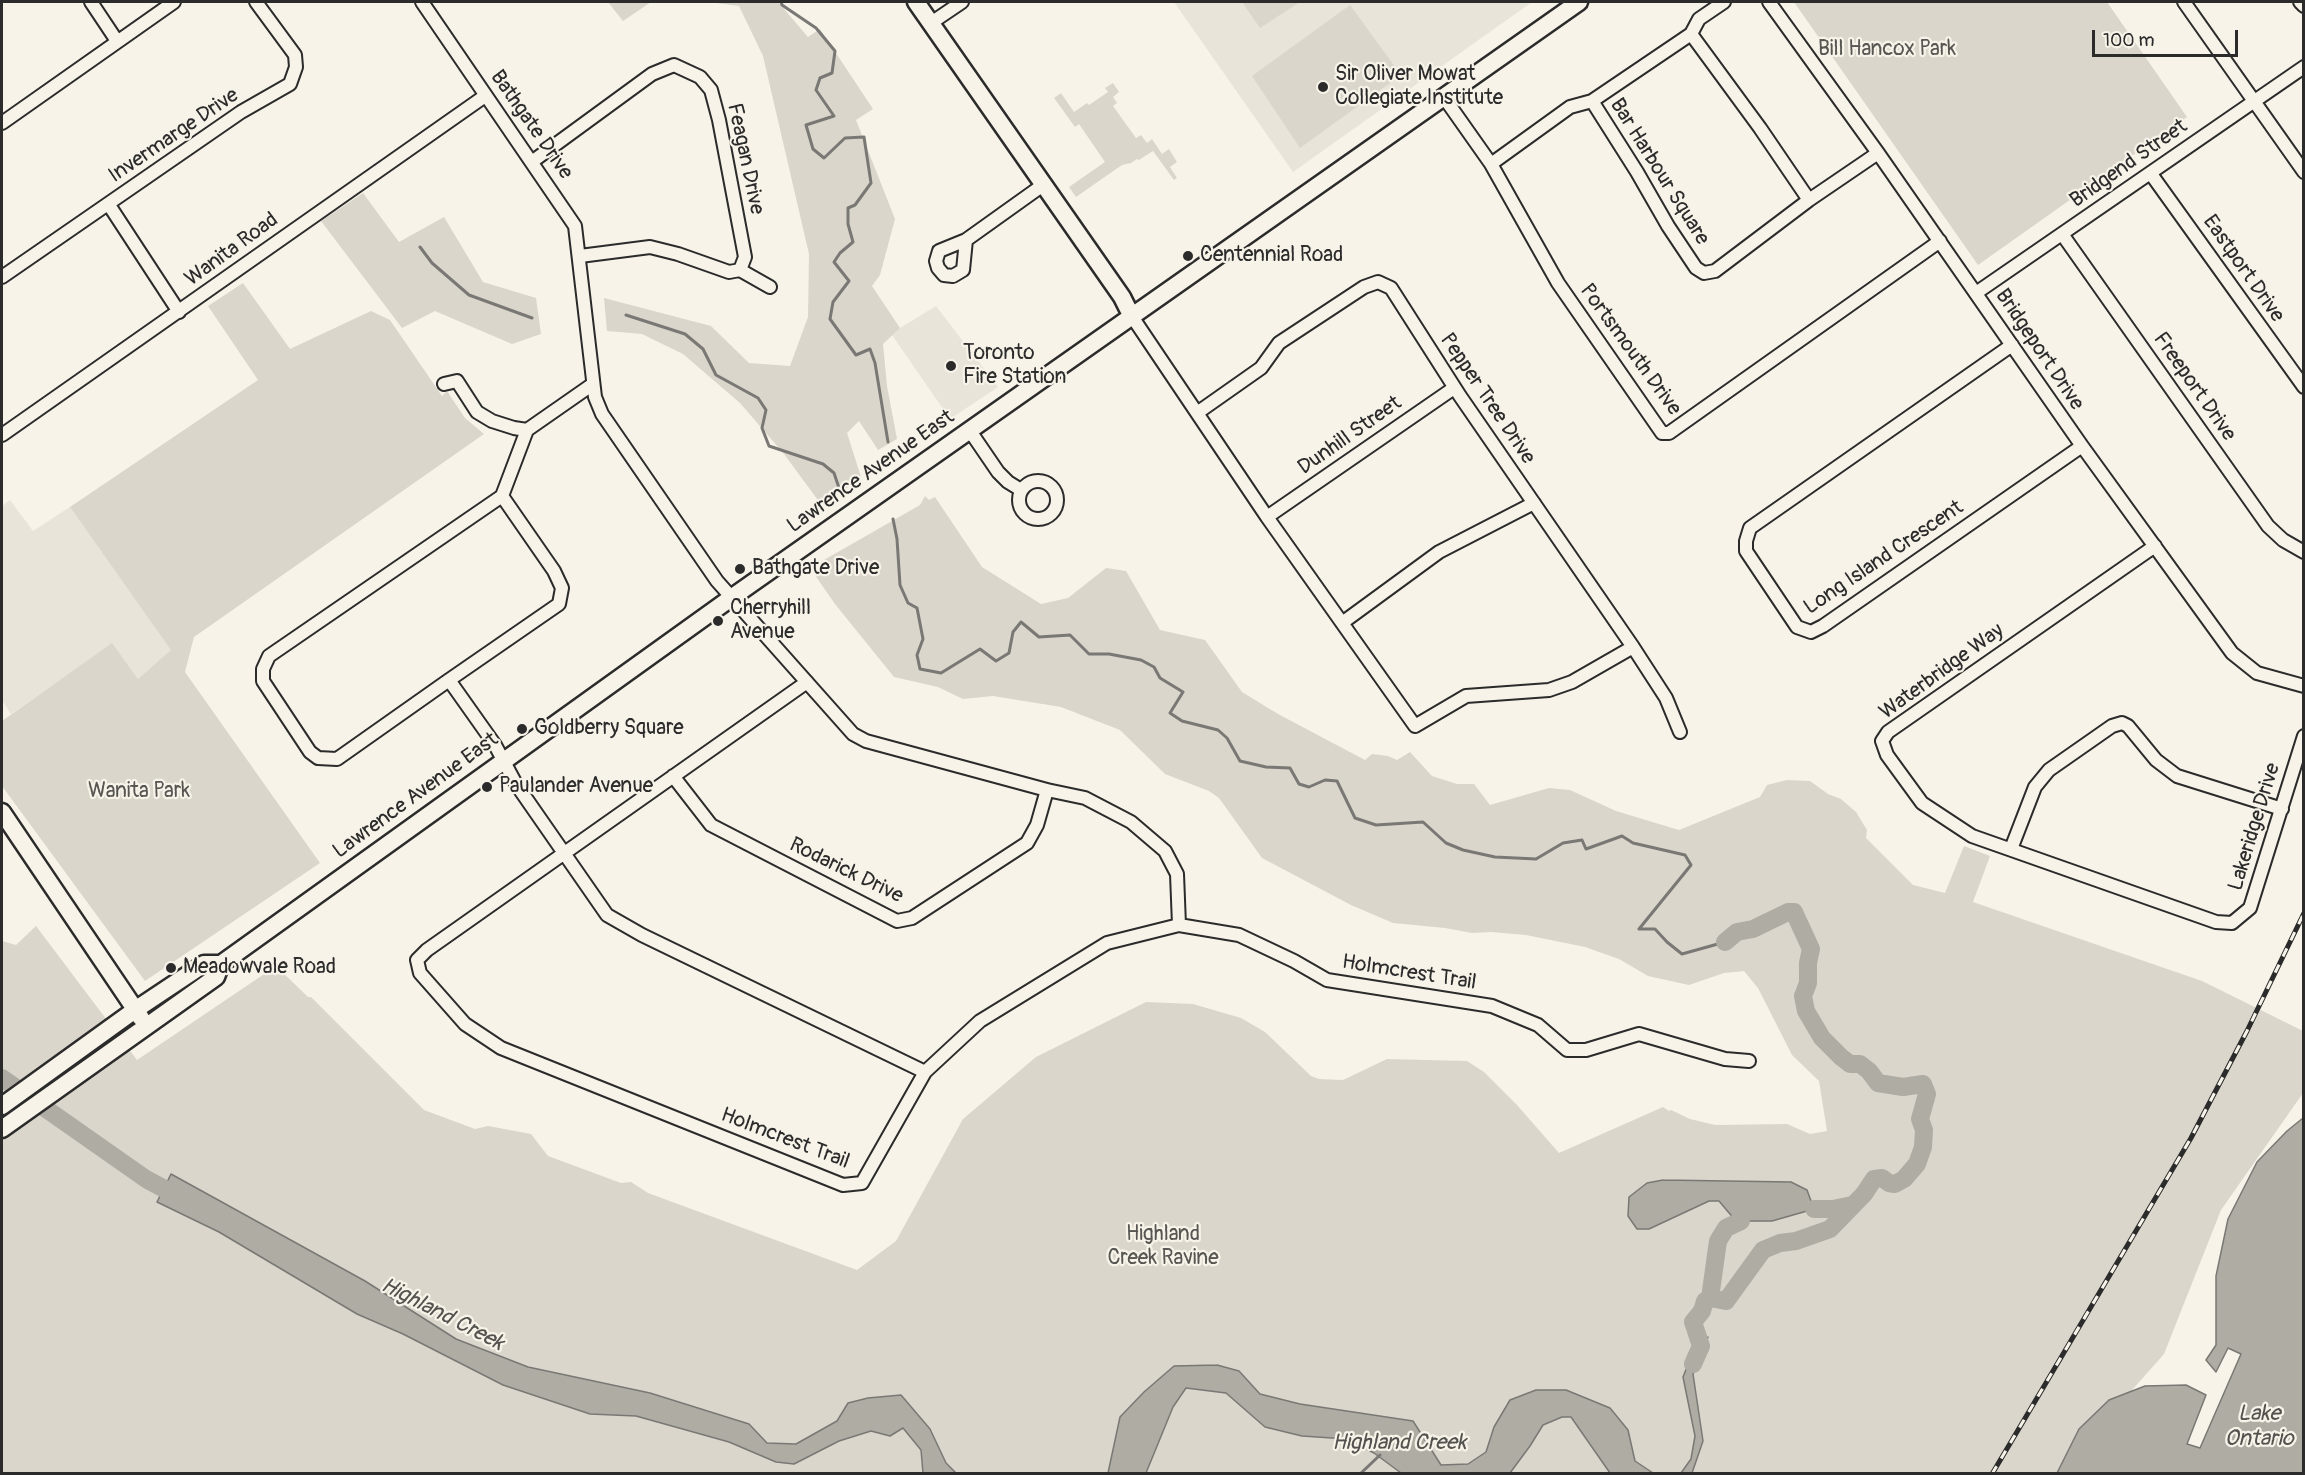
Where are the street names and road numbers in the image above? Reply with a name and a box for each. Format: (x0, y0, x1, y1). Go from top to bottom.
street label: Bathgate Drive (484, 66, 578, 184)
street label: Invermarge Drive (104, 83, 244, 189)
street label: Bar Harbour Square (1604, 94, 1714, 250)
street label: Feagan Drive (721, 101, 769, 217)
street label: Bridgend Street (2065, 114, 2193, 214)
street label: Wanita Road (181, 208, 283, 292)
street label: Eastport Drive (2197, 211, 2289, 327)
street label: Portsmouth Drive (1574, 279, 1686, 421)
street label: Bridgeport Drive (1989, 285, 2089, 415)
street label: Freeport Drive (2147, 328, 2241, 446)
street label: Pepper Tree Drive (1434, 329, 1540, 469)
street label: Dunhill Street (1293, 391, 1407, 481)
street label: Lawrence Avenue East (783, 405, 959, 539)
street label: Long Island Crescent (1800, 495, 1968, 621)
street label: Waterbridge Way (1875, 619, 2009, 725)
street label: Lawrence Avenue East (329, 728, 503, 864)
street label: Lakeridge Drive (2224, 760, 2286, 894)
street label: Rodarick Drive (785, 833, 907, 909)
street label: Holmcrest Trail (1340, 950, 1478, 996)
street label: Holmcrest Trail (717, 1103, 853, 1175)

